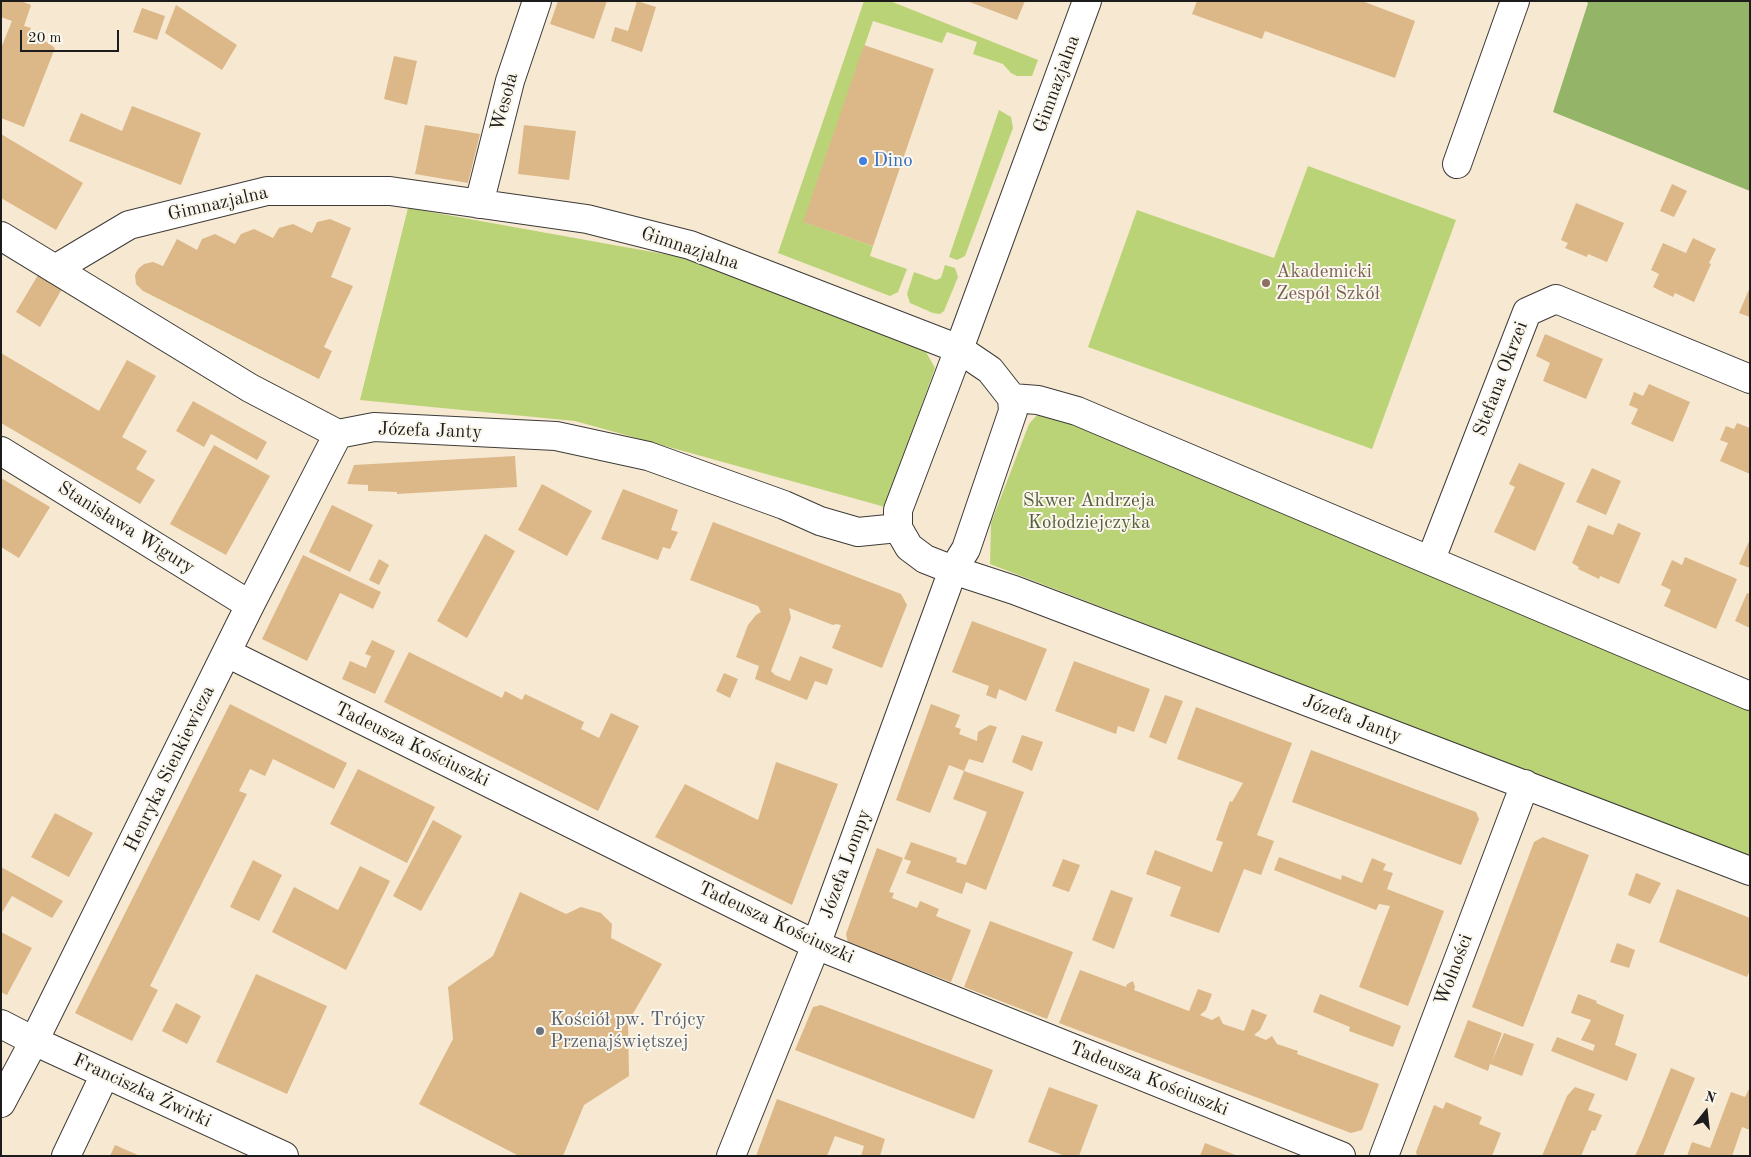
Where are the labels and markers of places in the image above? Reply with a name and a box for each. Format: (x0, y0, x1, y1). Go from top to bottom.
place label: Dino (873, 150, 913, 172)
marker: Dino (857, 155, 869, 167)
place label: Akademicki Zespół Szkół (1276, 261, 1380, 305)
marker: Akademicki Zespół Szkół (1260, 277, 1272, 289)
place label: Kościół pw. Trójcy Przenajświętszej (550, 1009, 706, 1053)
marker: Kościół pw. Trójcy Przenajświętszej (534, 1025, 546, 1037)

